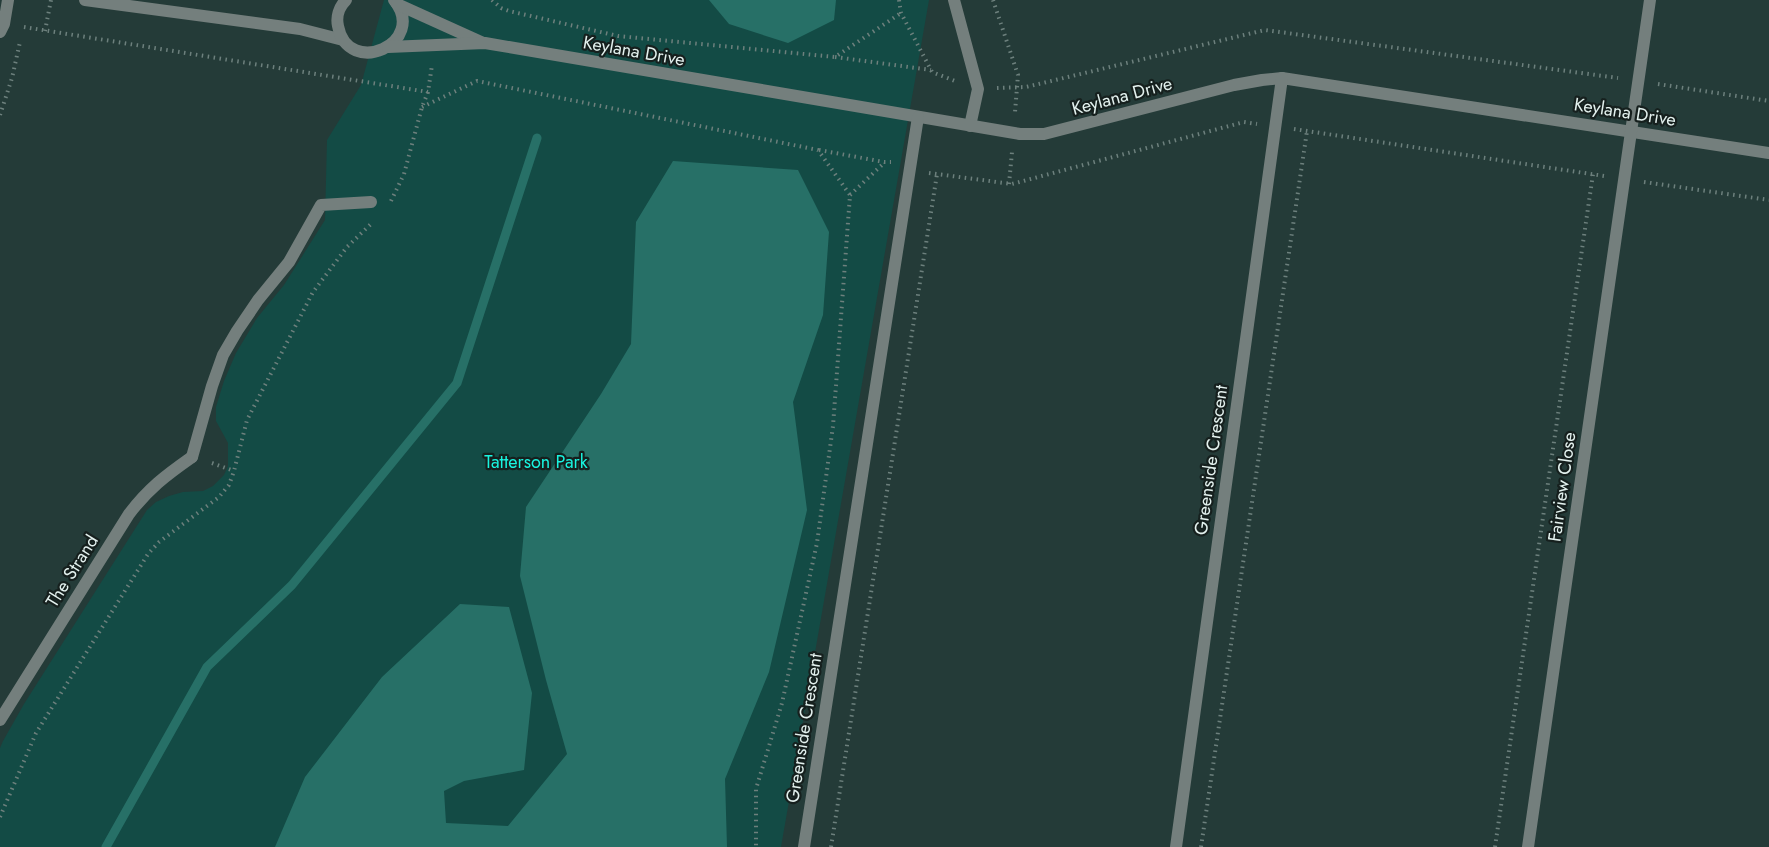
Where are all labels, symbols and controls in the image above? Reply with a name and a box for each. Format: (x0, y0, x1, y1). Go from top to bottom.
street label: Keylana Drive (581, 29, 687, 73)
street label: Keylana Drive (1069, 70, 1175, 122)
street label: Keylana Drive (1572, 91, 1678, 133)
street label: Greenside Crescent (1188, 383, 1234, 537)
street label: Fairview Close (1541, 430, 1583, 544)
park label: Tatterson Park (484, 449, 588, 475)
street label: The Strand (39, 530, 105, 612)
street label: Greenside Crescent (779, 651, 829, 805)

